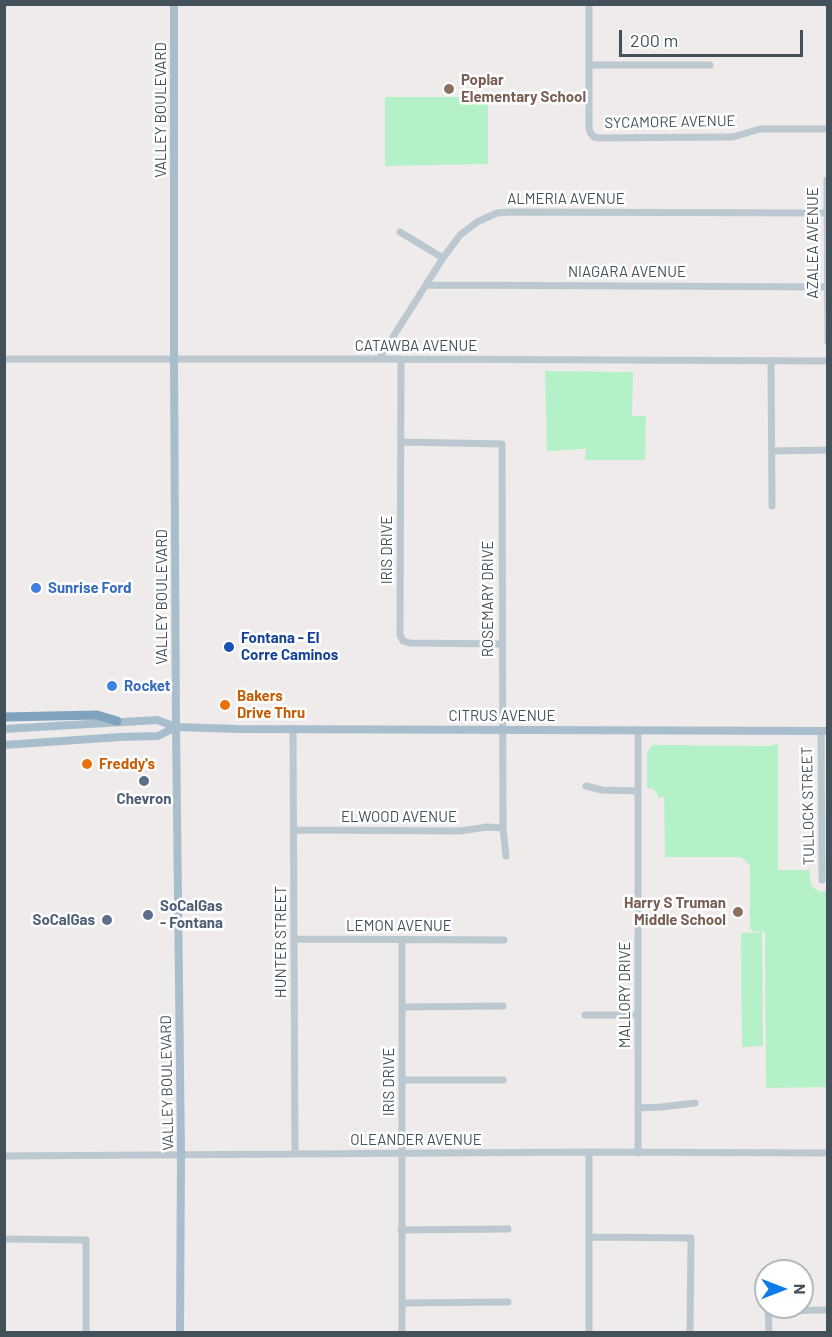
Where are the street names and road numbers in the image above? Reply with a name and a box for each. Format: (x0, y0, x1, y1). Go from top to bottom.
street label: VALLEY BOULEVARD (152, 42, 170, 178)
street label: SYCAMORE AVENUE (604, 112, 736, 132)
street label: AZALEA AVENUE (804, 187, 822, 299)
street label: ALMERIA AVENUE (507, 190, 625, 208)
street label: NIAGARA AVENUE (568, 263, 686, 281)
street label: CATAWBA AVENUE (355, 337, 477, 355)
street label: IRIS DRIVE (378, 516, 396, 584)
street label: VALLEY BOULEVARD (153, 529, 171, 665)
street label: ROSEMARY DRIVE (479, 541, 497, 657)
street label: CITRUS AVENUE (448, 707, 556, 725)
street label: TULLOCK STREET (798, 747, 818, 865)
street label: ELWOOD AVENUE (341, 808, 457, 826)
street label: HUNTER STREET (272, 886, 290, 998)
street label: LEMON AVENUE (346, 917, 452, 935)
street label: MALLORY DRIVE (616, 942, 634, 1048)
street label: VALLEY BOULEVARD (157, 1015, 177, 1151)
street label: IRIS DRIVE (380, 1048, 398, 1116)
street label: OLEANDER AVENUE (350, 1131, 482, 1149)

